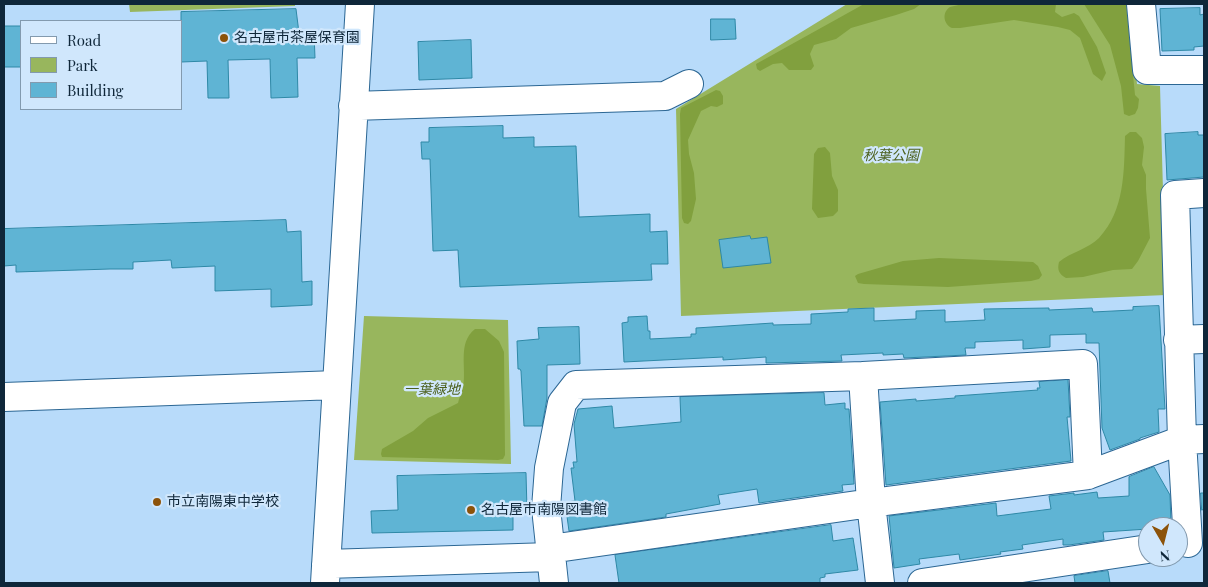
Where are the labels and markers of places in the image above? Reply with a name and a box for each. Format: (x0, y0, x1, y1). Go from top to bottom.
place label: 名古屋市茶屋保育園 (234, 30, 360, 46)
marker: 名古屋市茶屋保育園 (218, 32, 230, 44)
place label: 市立南陽東中学校 (167, 494, 279, 510)
marker: 市立南陽東中学校 (151, 496, 163, 508)
place label: 名古屋市南陽図書館 (481, 502, 607, 518)
marker: 名古屋市南陽図書館 (465, 504, 477, 516)

